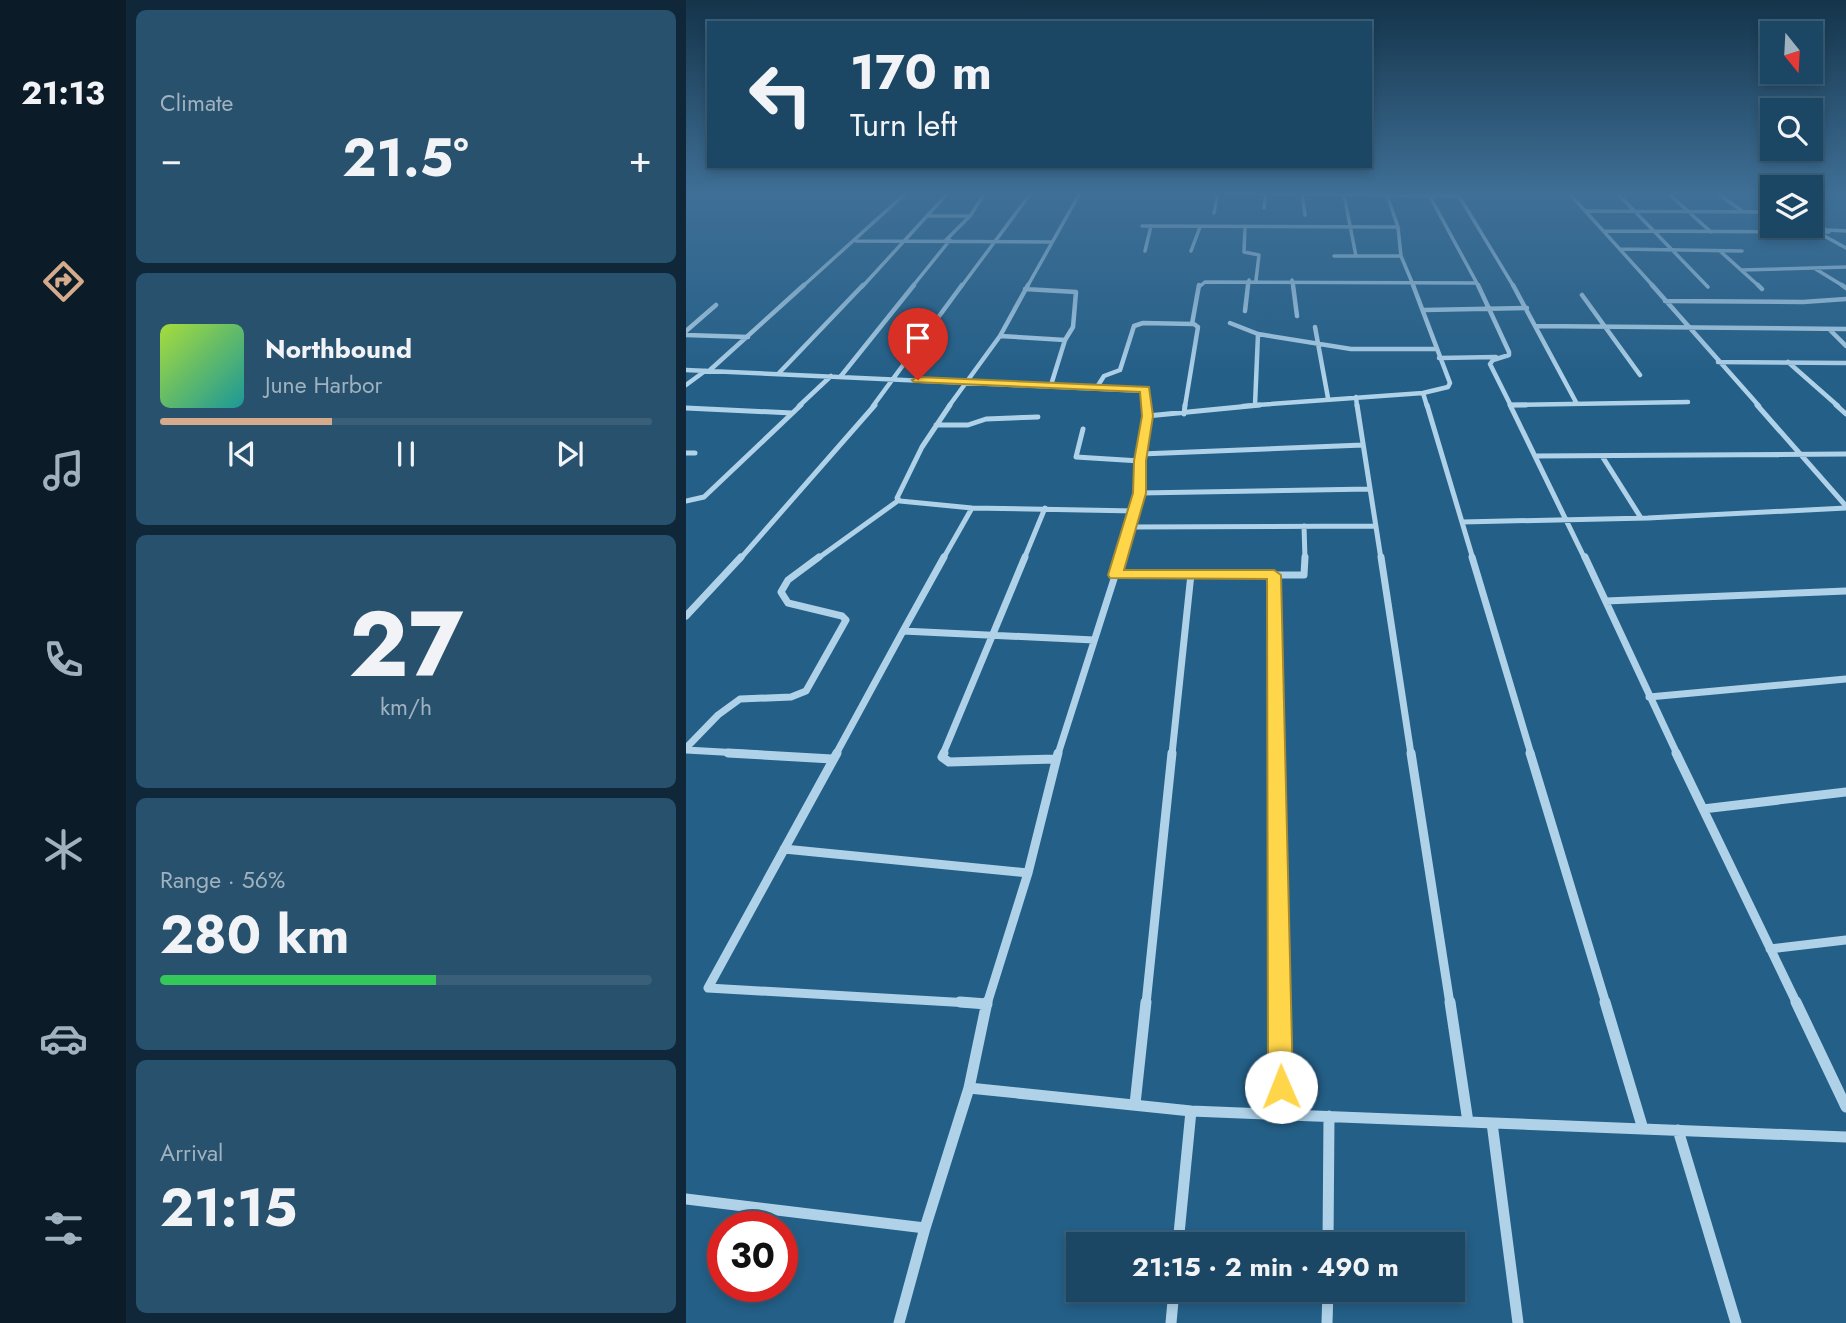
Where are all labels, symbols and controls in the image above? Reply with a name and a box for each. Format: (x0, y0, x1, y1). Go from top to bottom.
north arrow (1760, 21, 1824, 84)
map controls (1760, 21, 1823, 238)
text: 170 m (850, 37, 992, 107)
icon: left (735, 49, 826, 140)
text: 21:13 (21, 70, 105, 116)
text: Climate (160, 86, 233, 120)
button: search (1760, 98, 1823, 161)
text: Turn left (850, 102, 957, 148)
text: 21.5° (342, 120, 469, 196)
text: − (160, 131, 182, 186)
text: + (629, 131, 652, 186)
button: layers (1760, 175, 1823, 238)
icon: directions (39, 257, 88, 306)
pin (888, 308, 948, 380)
icon: arrive (899, 319, 937, 357)
text: Northbound (265, 330, 412, 368)
text: June Harbor (265, 368, 382, 402)
icon: previous (223, 435, 261, 473)
icon: pause (387, 435, 425, 473)
icon: next (551, 435, 589, 473)
icon: music (39, 446, 88, 495)
text: 27 (349, 579, 463, 710)
icon: phone (39, 635, 88, 684)
text: km/h (380, 690, 432, 724)
icon: climate (39, 825, 88, 874)
text: Range · 56% (160, 863, 285, 897)
text: 280 km (160, 897, 349, 973)
icon: car (39, 1014, 88, 1063)
position arrow (1244, 1050, 1318, 1124)
text: Arrival (160, 1136, 223, 1170)
text: 21:15 (160, 1170, 297, 1246)
icon: filters (39, 1204, 88, 1253)
speed limit sign: 30 (707, 1211, 798, 1302)
text: 21:15 · 2 min · 490 m (1132, 1248, 1399, 1286)

